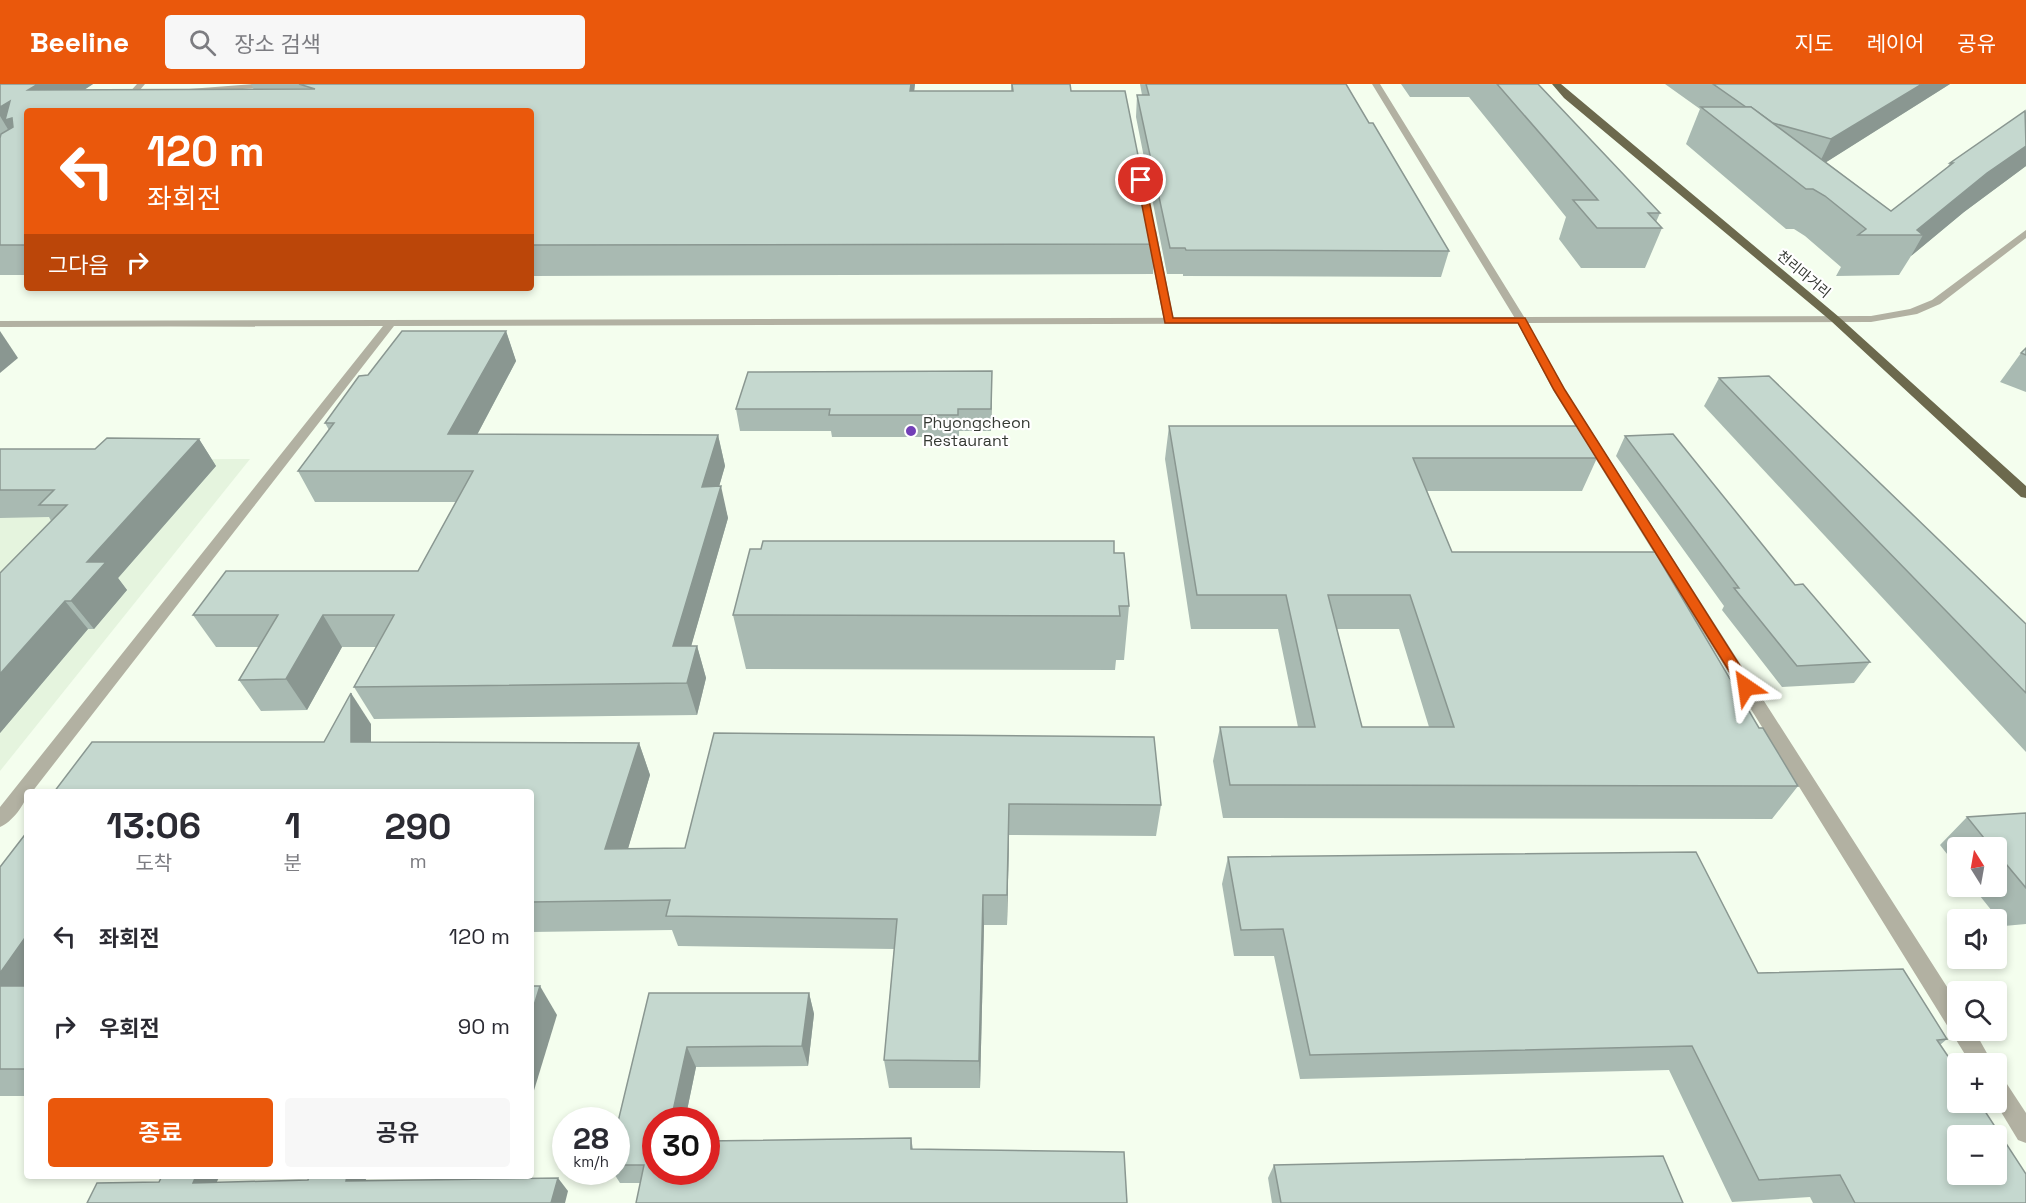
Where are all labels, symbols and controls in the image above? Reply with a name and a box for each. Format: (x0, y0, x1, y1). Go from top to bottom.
search box (165, 15, 585, 69)
text: Beeline (30, 24, 129, 60)
icon: search (186, 26, 219, 59)
text: 장소 검색 (234, 30, 321, 58)
text: 지도 (1795, 30, 1833, 57)
text: 레이어 (1866, 30, 1924, 57)
text: 공유 (1957, 30, 1996, 57)
text: 120 m (147, 125, 265, 178)
icon: left (48, 132, 126, 210)
pin (1115, 154, 1166, 205)
icon: arrive (1124, 163, 1157, 196)
text: 좌회전 (147, 181, 222, 216)
icon: right (121, 246, 154, 279)
street label: 천리마거리 (1774, 246, 1834, 302)
text: 그다음 (48, 251, 109, 279)
place label: Phyongcheon Restaurant (923, 412, 1031, 451)
marker: Phyongcheon Restaurant (904, 424, 918, 438)
position arrow (1714, 655, 1778, 719)
text: 13:06 (107, 803, 201, 849)
text: 1 (285, 803, 301, 849)
text: 290 (385, 804, 451, 850)
north arrow (1947, 837, 2007, 897)
map controls (1947, 837, 2007, 1185)
text: m (409, 848, 427, 874)
text: 도착 (135, 850, 172, 876)
text: 분 (284, 850, 302, 876)
button: sound (1947, 909, 2007, 969)
icon: left (48, 920, 81, 953)
text: 120 m (449, 922, 510, 950)
text: 좌회전 (99, 924, 160, 952)
button: search (1947, 981, 2007, 1041)
icon: right (48, 1010, 81, 1043)
text: 90 m (458, 1012, 510, 1040)
text: 우회전 (99, 1014, 160, 1042)
button: + (1947, 1053, 2007, 1113)
button: 종료 (48, 1098, 273, 1167)
button: 공유 (285, 1098, 510, 1167)
speed limit sign: 30 (642, 1107, 720, 1185)
text: 28 (573, 1119, 609, 1158)
button: − (1947, 1125, 2007, 1185)
text: km/h (573, 1152, 609, 1171)

